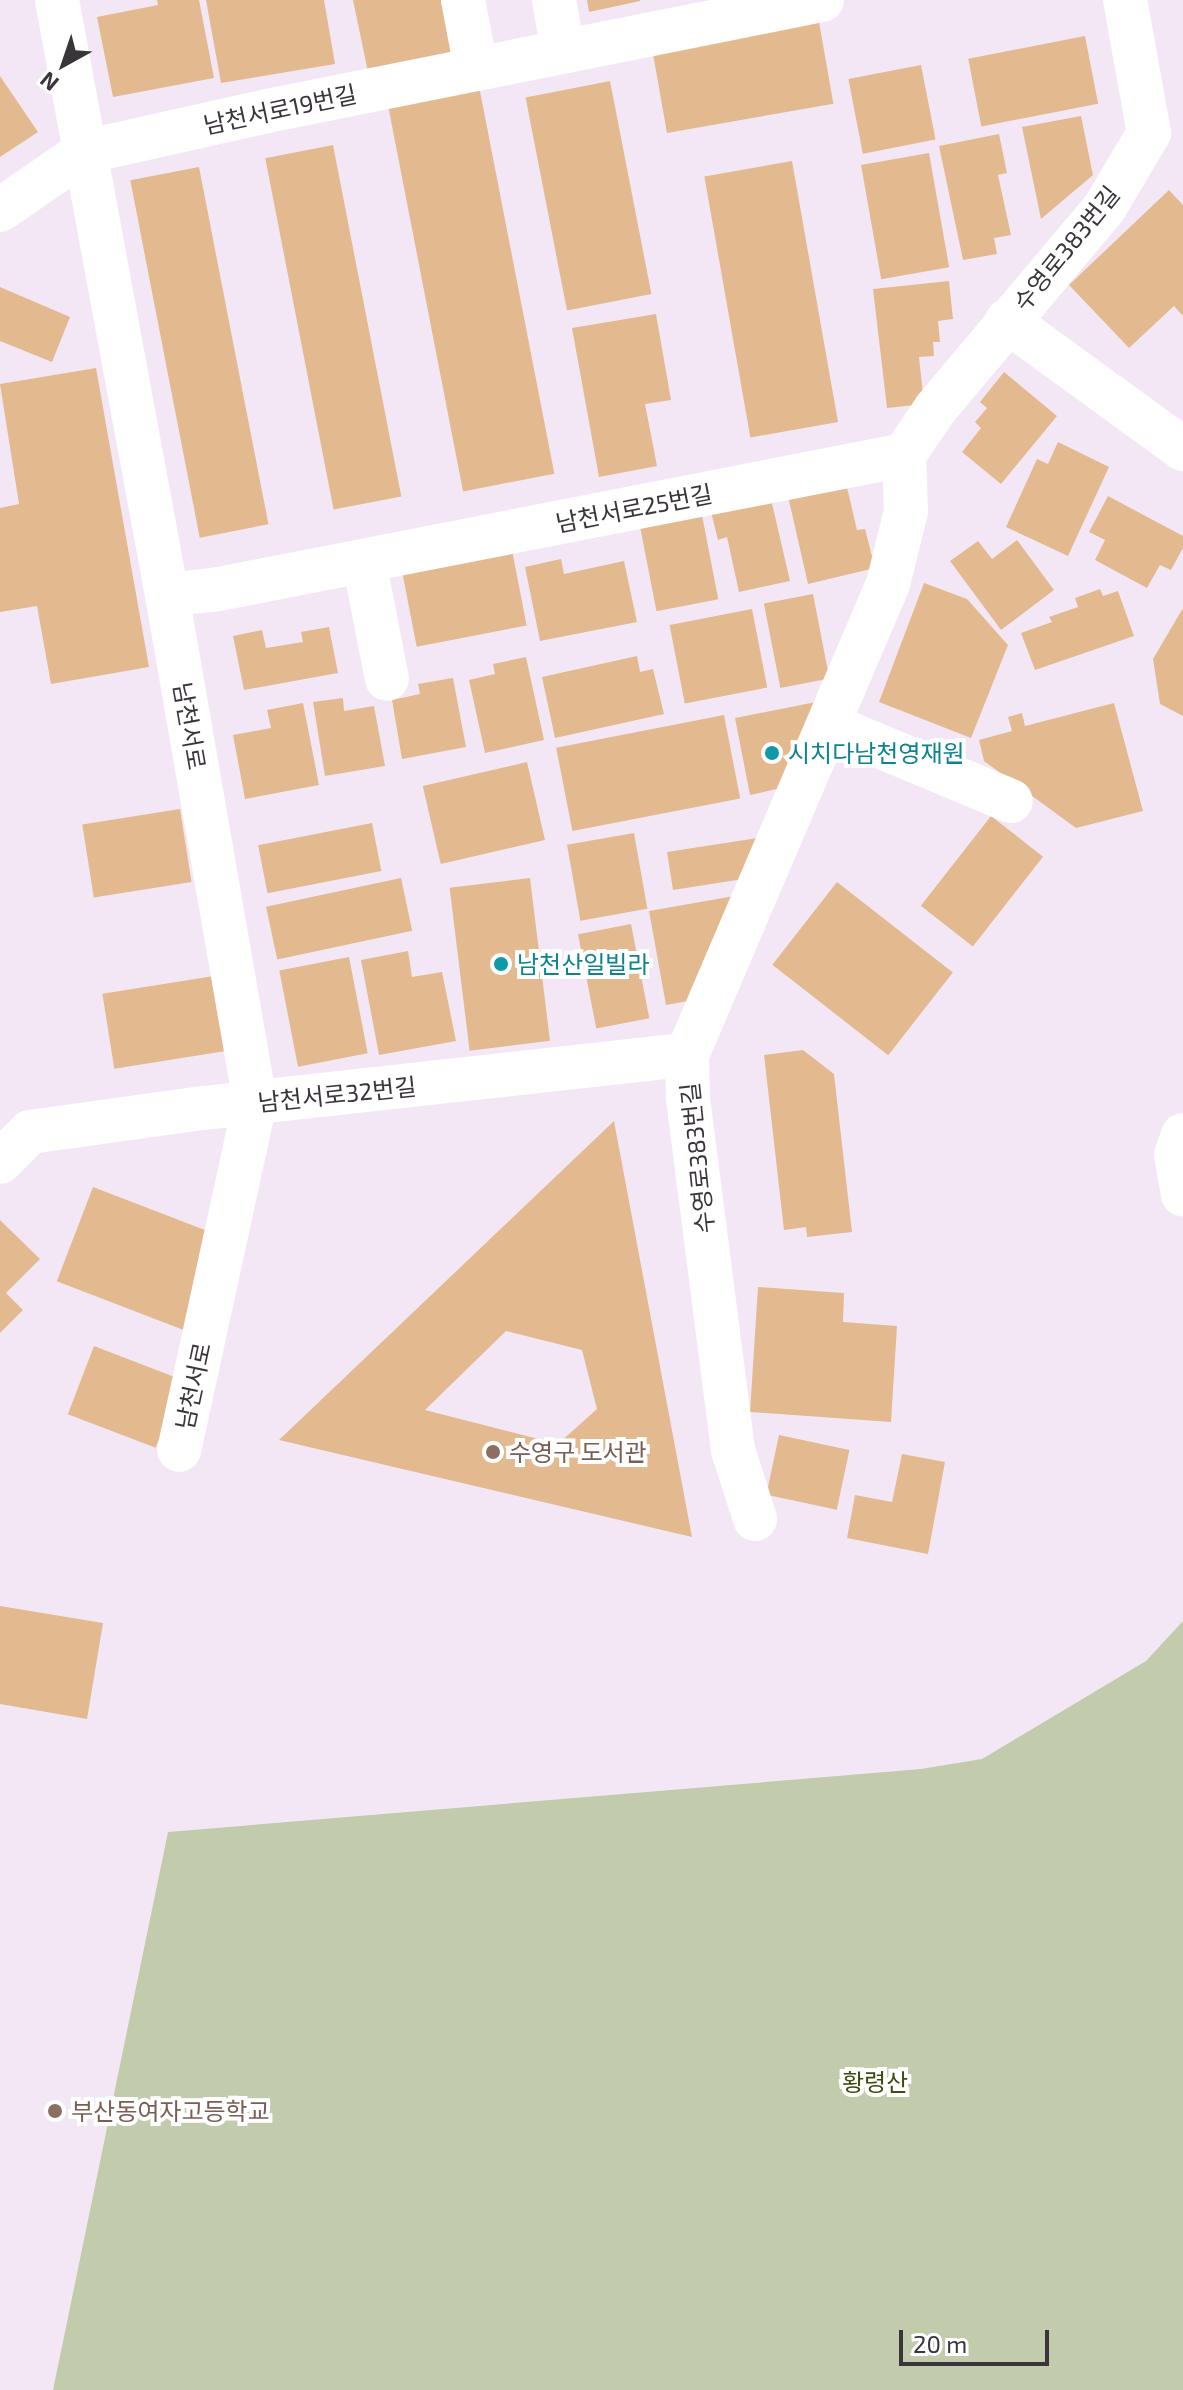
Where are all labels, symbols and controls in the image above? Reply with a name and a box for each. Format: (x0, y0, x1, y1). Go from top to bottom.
north arrow (24, 24, 104, 104)
text: N (34, 67, 63, 97)
street label: 남천서로19번길 (201, 79, 359, 139)
street label: 수영로383번길 (1007, 180, 1125, 316)
street label: 남천서로25번길 (553, 479, 715, 537)
street label: 남천서로 (168, 680, 212, 772)
place label: 시치다남천영재원 (788, 739, 965, 767)
marker: 시치다남천영재원 (763, 744, 781, 762)
place label: 남천산일빌라 (517, 950, 649, 978)
marker: 남천산일빌라 (492, 955, 510, 973)
street label: 남천서로32번길 (256, 1071, 418, 1117)
street label: 수영로383번길 (675, 1081, 719, 1235)
street label: 남천서로 (170, 1340, 216, 1432)
place label: 수영구 도서관 (509, 1438, 647, 1466)
marker: 수영구 도서관 (484, 1443, 502, 1461)
park label: 황령산 (842, 2068, 908, 2096)
place label: 부산동여자고등학교 (71, 2097, 270, 2125)
marker: 부산동여자고등학교 (46, 2102, 64, 2120)
scale bar (903, 2314, 1053, 2364)
text: 20 m (913, 2329, 967, 2358)

